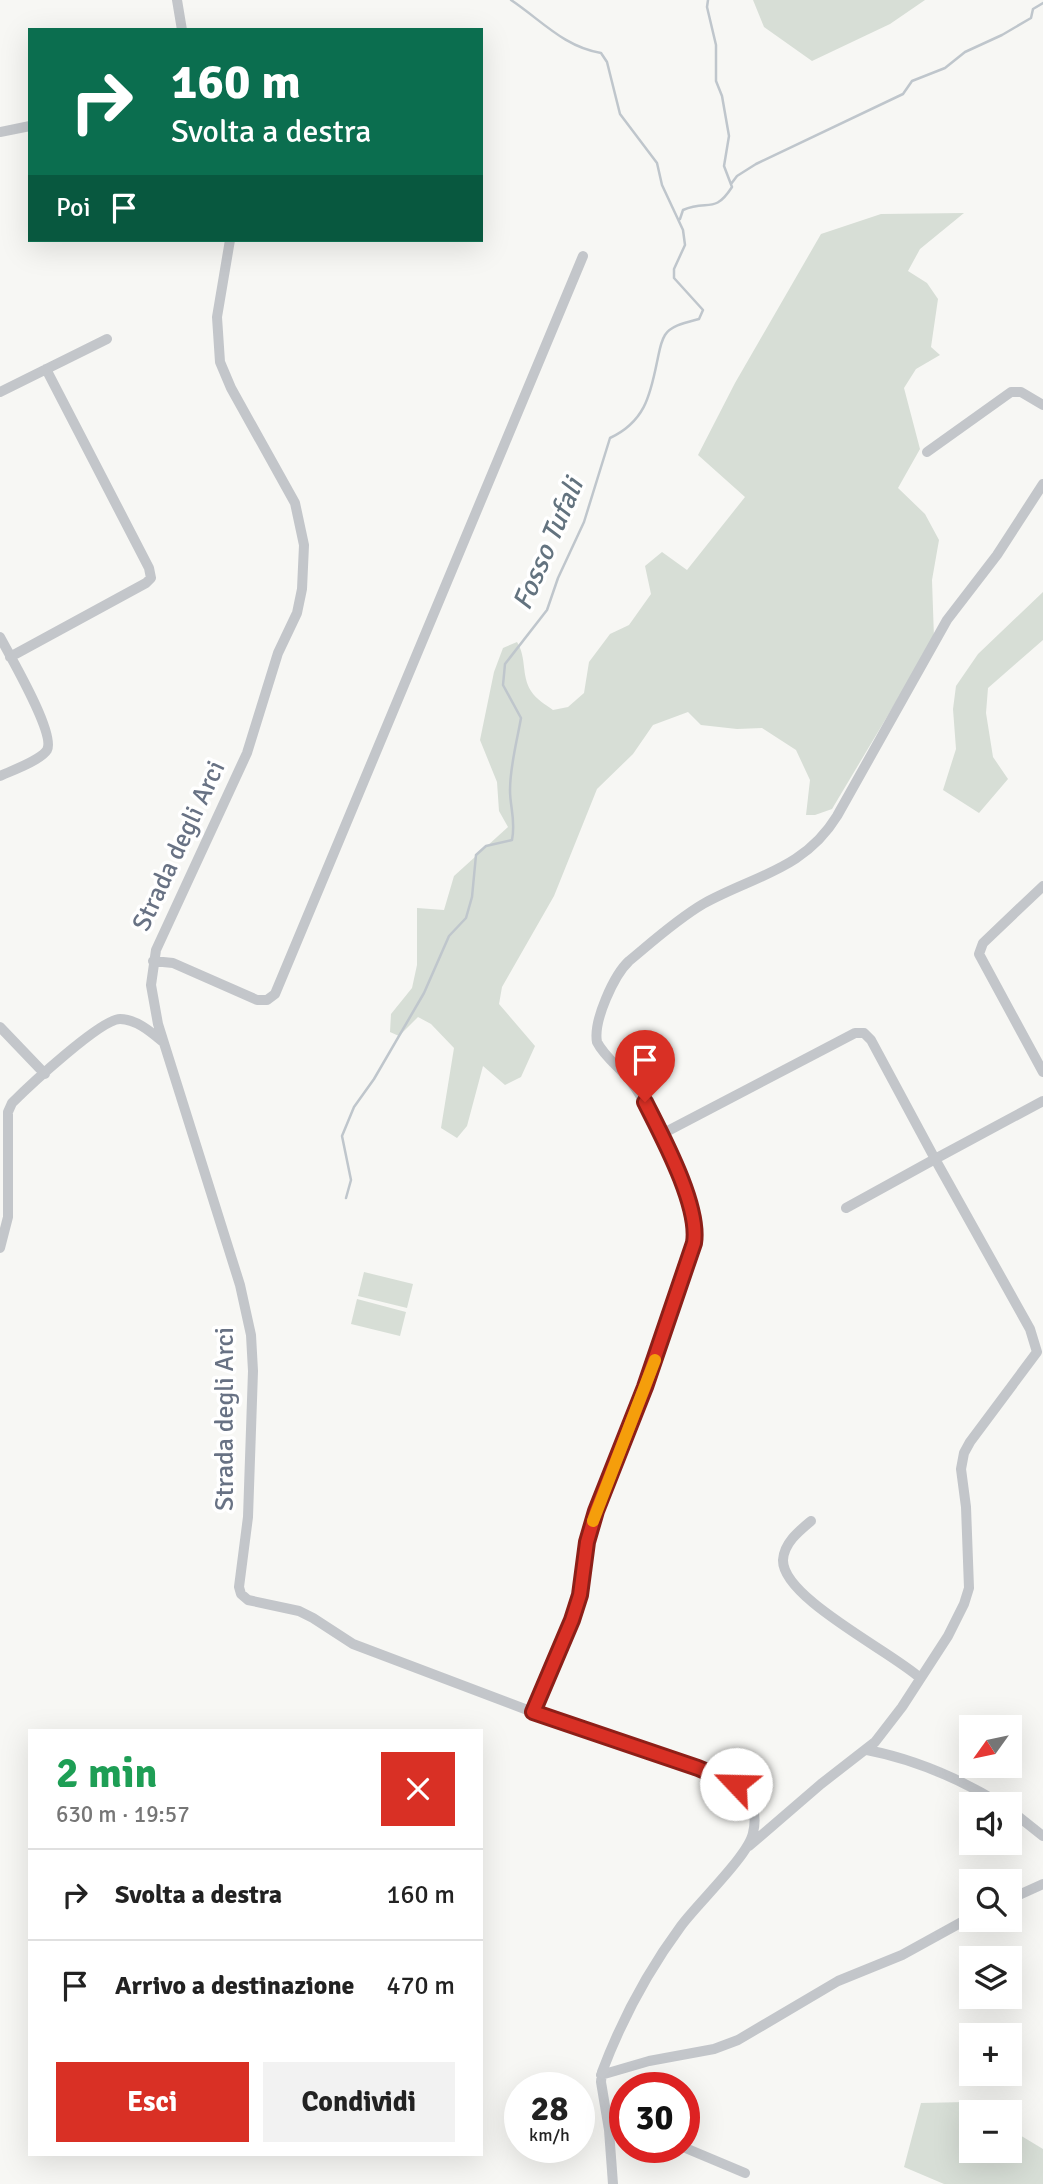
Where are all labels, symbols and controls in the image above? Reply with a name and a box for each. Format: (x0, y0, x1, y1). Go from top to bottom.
text: 160 m (171, 52, 301, 112)
icon: right (56, 56, 147, 147)
text: Svolta a destra (171, 112, 371, 151)
icon: arrive (105, 189, 143, 227)
text: Poi (56, 192, 91, 224)
water label: Fosso Tufali (505, 471, 592, 615)
street label: Strada degli Arci (126, 756, 232, 936)
pin (615, 1030, 675, 1102)
icon: arrive (626, 1041, 664, 1079)
street label: Strada degli Arci (209, 1327, 241, 1511)
north arrow (959, 1715, 1022, 1778)
map controls (959, 1715, 1022, 2163)
position arrow (699, 1747, 773, 1821)
text: 2 min (56, 1748, 157, 1799)
button: close (381, 1752, 455, 1826)
button: sound (959, 1792, 1022, 1855)
text: 630 m · 19:57 (56, 1800, 190, 1829)
button: search (959, 1869, 1022, 1932)
icon: right (56, 1876, 94, 1914)
text: Svolta a destra (115, 1879, 282, 1911)
text: 160 m (386, 1879, 455, 1911)
button: layers (959, 1946, 1022, 2009)
icon: arrive (56, 1967, 94, 2005)
text: Arrivo a destinazione (115, 1970, 355, 2002)
text: 470 m (386, 1970, 455, 2002)
button: + (959, 2023, 1022, 2086)
button: Esci (56, 2062, 249, 2142)
button: Condividi (263, 2062, 455, 2142)
speed limit sign: 30 (609, 2072, 700, 2163)
text: 28 (531, 2087, 568, 2130)
button: − (959, 2100, 1022, 2163)
text: km/h (529, 2124, 570, 2146)

